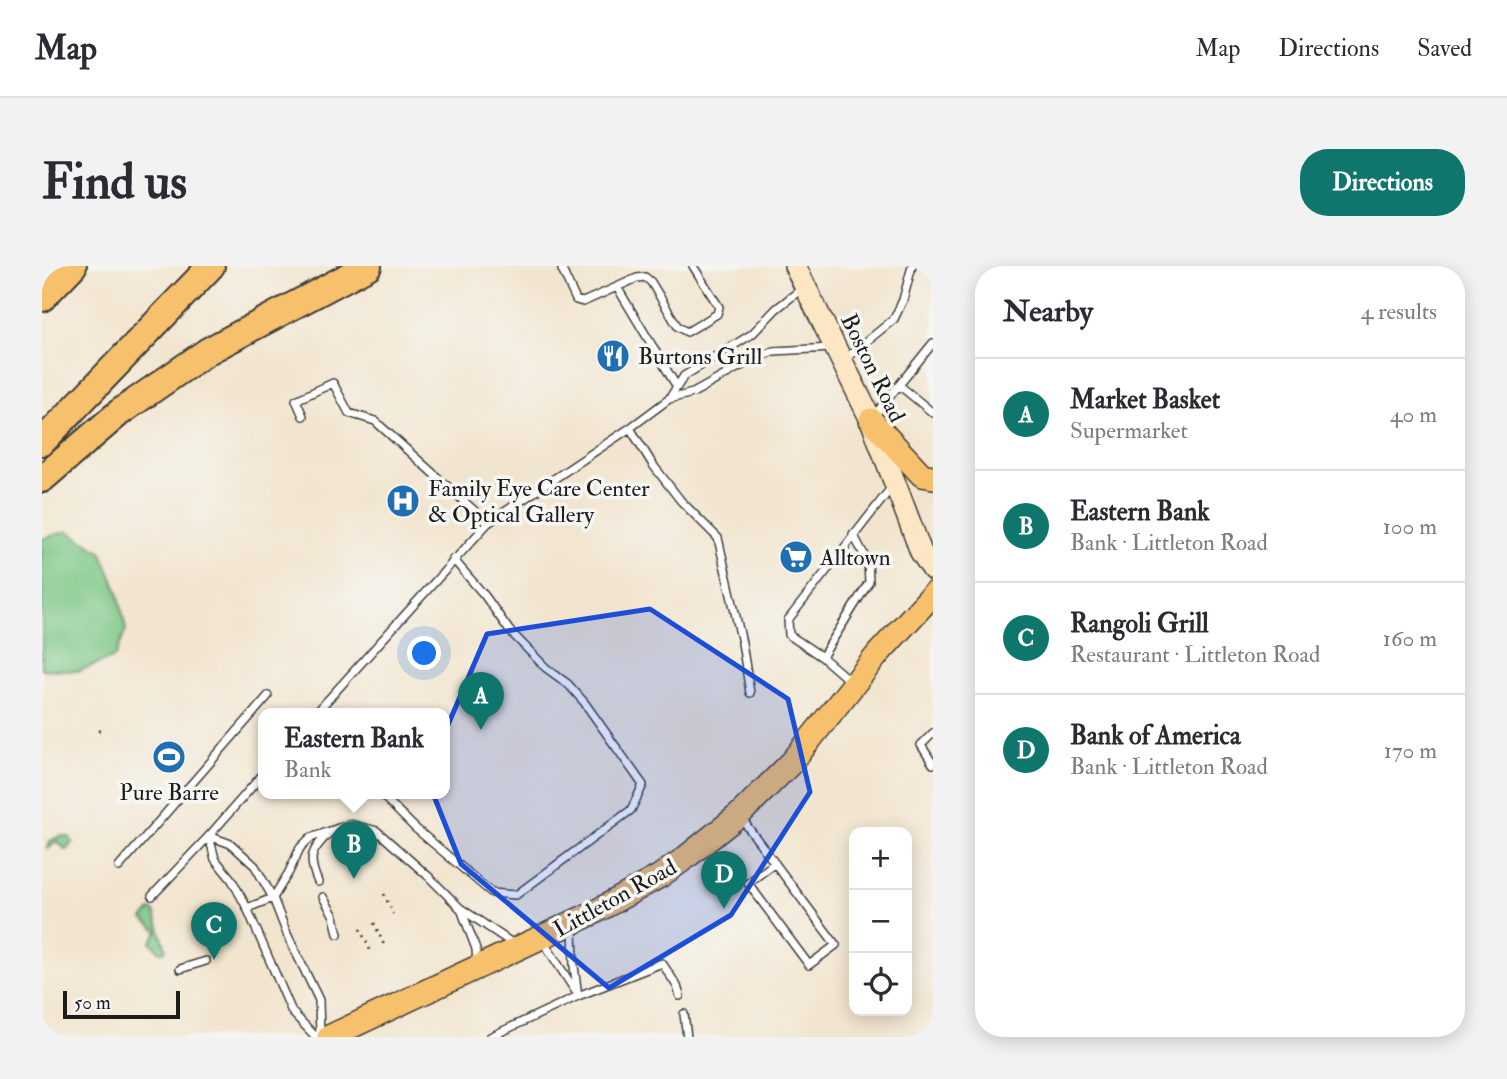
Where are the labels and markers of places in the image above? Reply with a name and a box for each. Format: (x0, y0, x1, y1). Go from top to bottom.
restaurant icon: Burtons Grill (594, 337, 632, 375)
place label: Burtons Grill (638, 342, 762, 371)
place label: Family Eye Care Center & Optical Gallery (428, 474, 650, 530)
hospital icon: Family Eye Care Center & Optical Gallery (384, 482, 422, 520)
supermarket icon: Alltown (777, 538, 815, 576)
place label: Alltown (819, 543, 891, 572)
pin: A (458, 672, 504, 730)
sports icon: Pure Barre (150, 738, 188, 776)
place label: Pure Barre (119, 778, 219, 807)
pin: B (331, 821, 377, 879)
pin: D (701, 851, 747, 909)
pin: C (191, 902, 237, 960)

